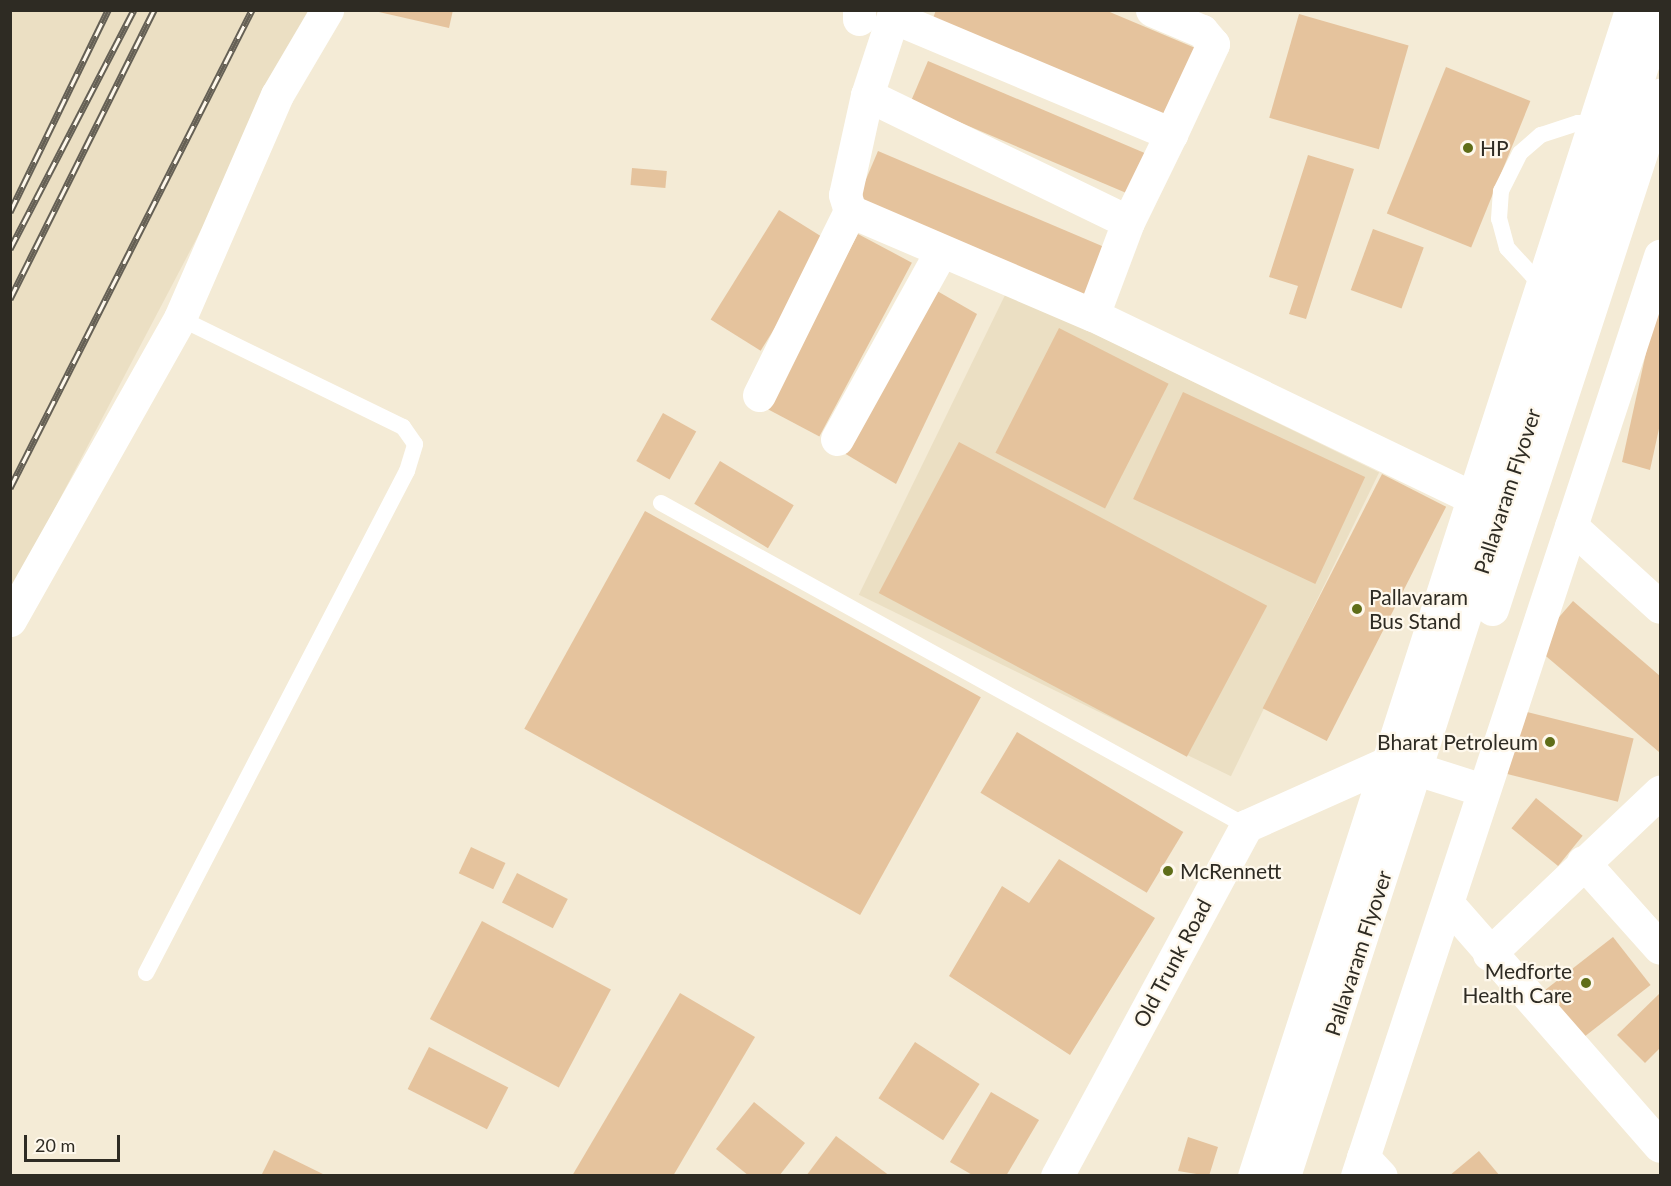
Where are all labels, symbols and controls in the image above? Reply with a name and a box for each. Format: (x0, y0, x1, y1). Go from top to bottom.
place label: HP (1480, 135, 1509, 161)
marker: HP (1461, 141, 1475, 155)
street label: Pallavaram Flyover (1468, 405, 1546, 577)
place label: Pallavaram Bus Stand (1369, 584, 1468, 634)
marker: Pallavaram Bus Stand (1350, 602, 1364, 616)
place label: Bharat Petroleum (1377, 729, 1538, 755)
marker: Bharat Petroleum (1543, 735, 1557, 749)
place label: McRennett (1180, 858, 1281, 884)
marker: McRennett (1161, 864, 1175, 878)
street label: Pallavaram Flyover (1319, 867, 1397, 1039)
street label: Old Trunk Road (1127, 894, 1217, 1032)
place label: Medforte Health Care (1462, 958, 1572, 1008)
marker: Medforte Health Care (1577, 974, 1595, 992)
scale bar (27, 1123, 123, 1161)
text: 20 m (35, 1134, 75, 1156)

